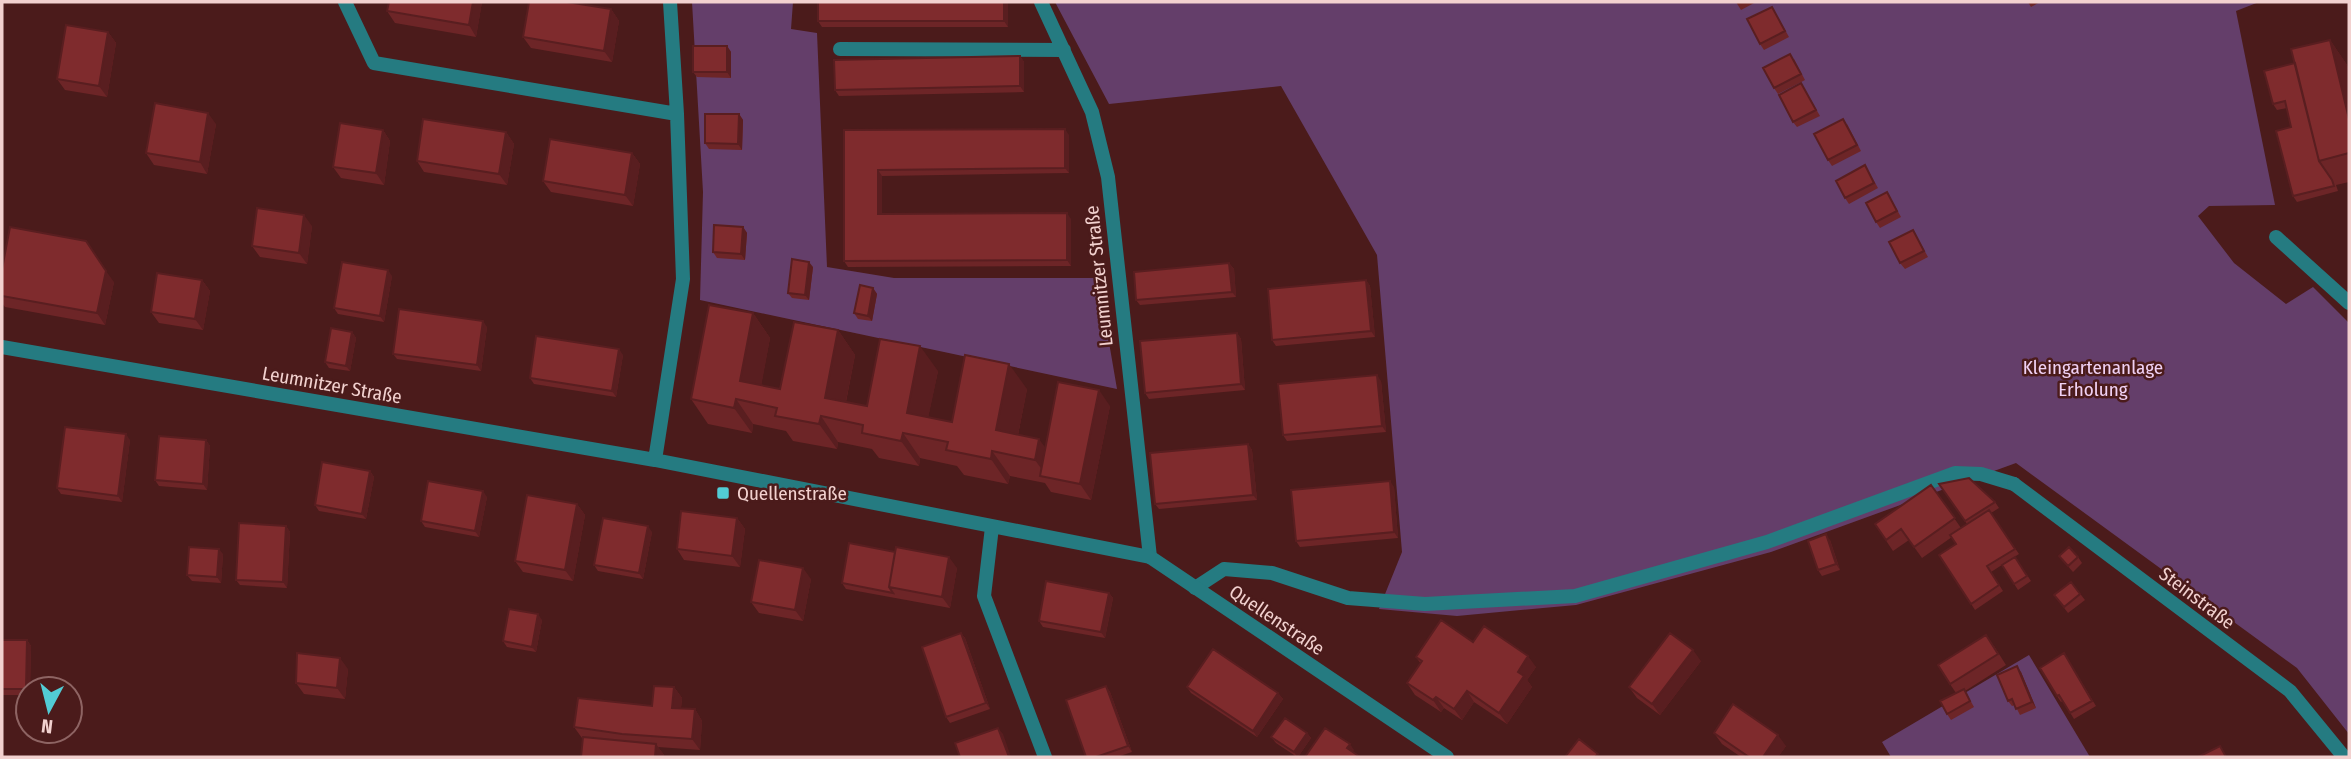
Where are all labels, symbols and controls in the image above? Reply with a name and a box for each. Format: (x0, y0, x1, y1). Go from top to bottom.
street label: Leumnitzer Straße (1080, 205, 1118, 347)
park label: Kleingartenanlage Erholung (2023, 356, 2163, 401)
street label: Leumnitzer Straße (260, 361, 404, 409)
place label: Quellenstraße (737, 482, 847, 505)
marker: Quellenstraße (715, 485, 731, 501)
street label: Steinstraße (2155, 562, 2239, 634)
street label: Quellenstraße (1225, 580, 1329, 660)
north arrow (14, 675, 84, 745)
text: N (40, 714, 54, 738)

